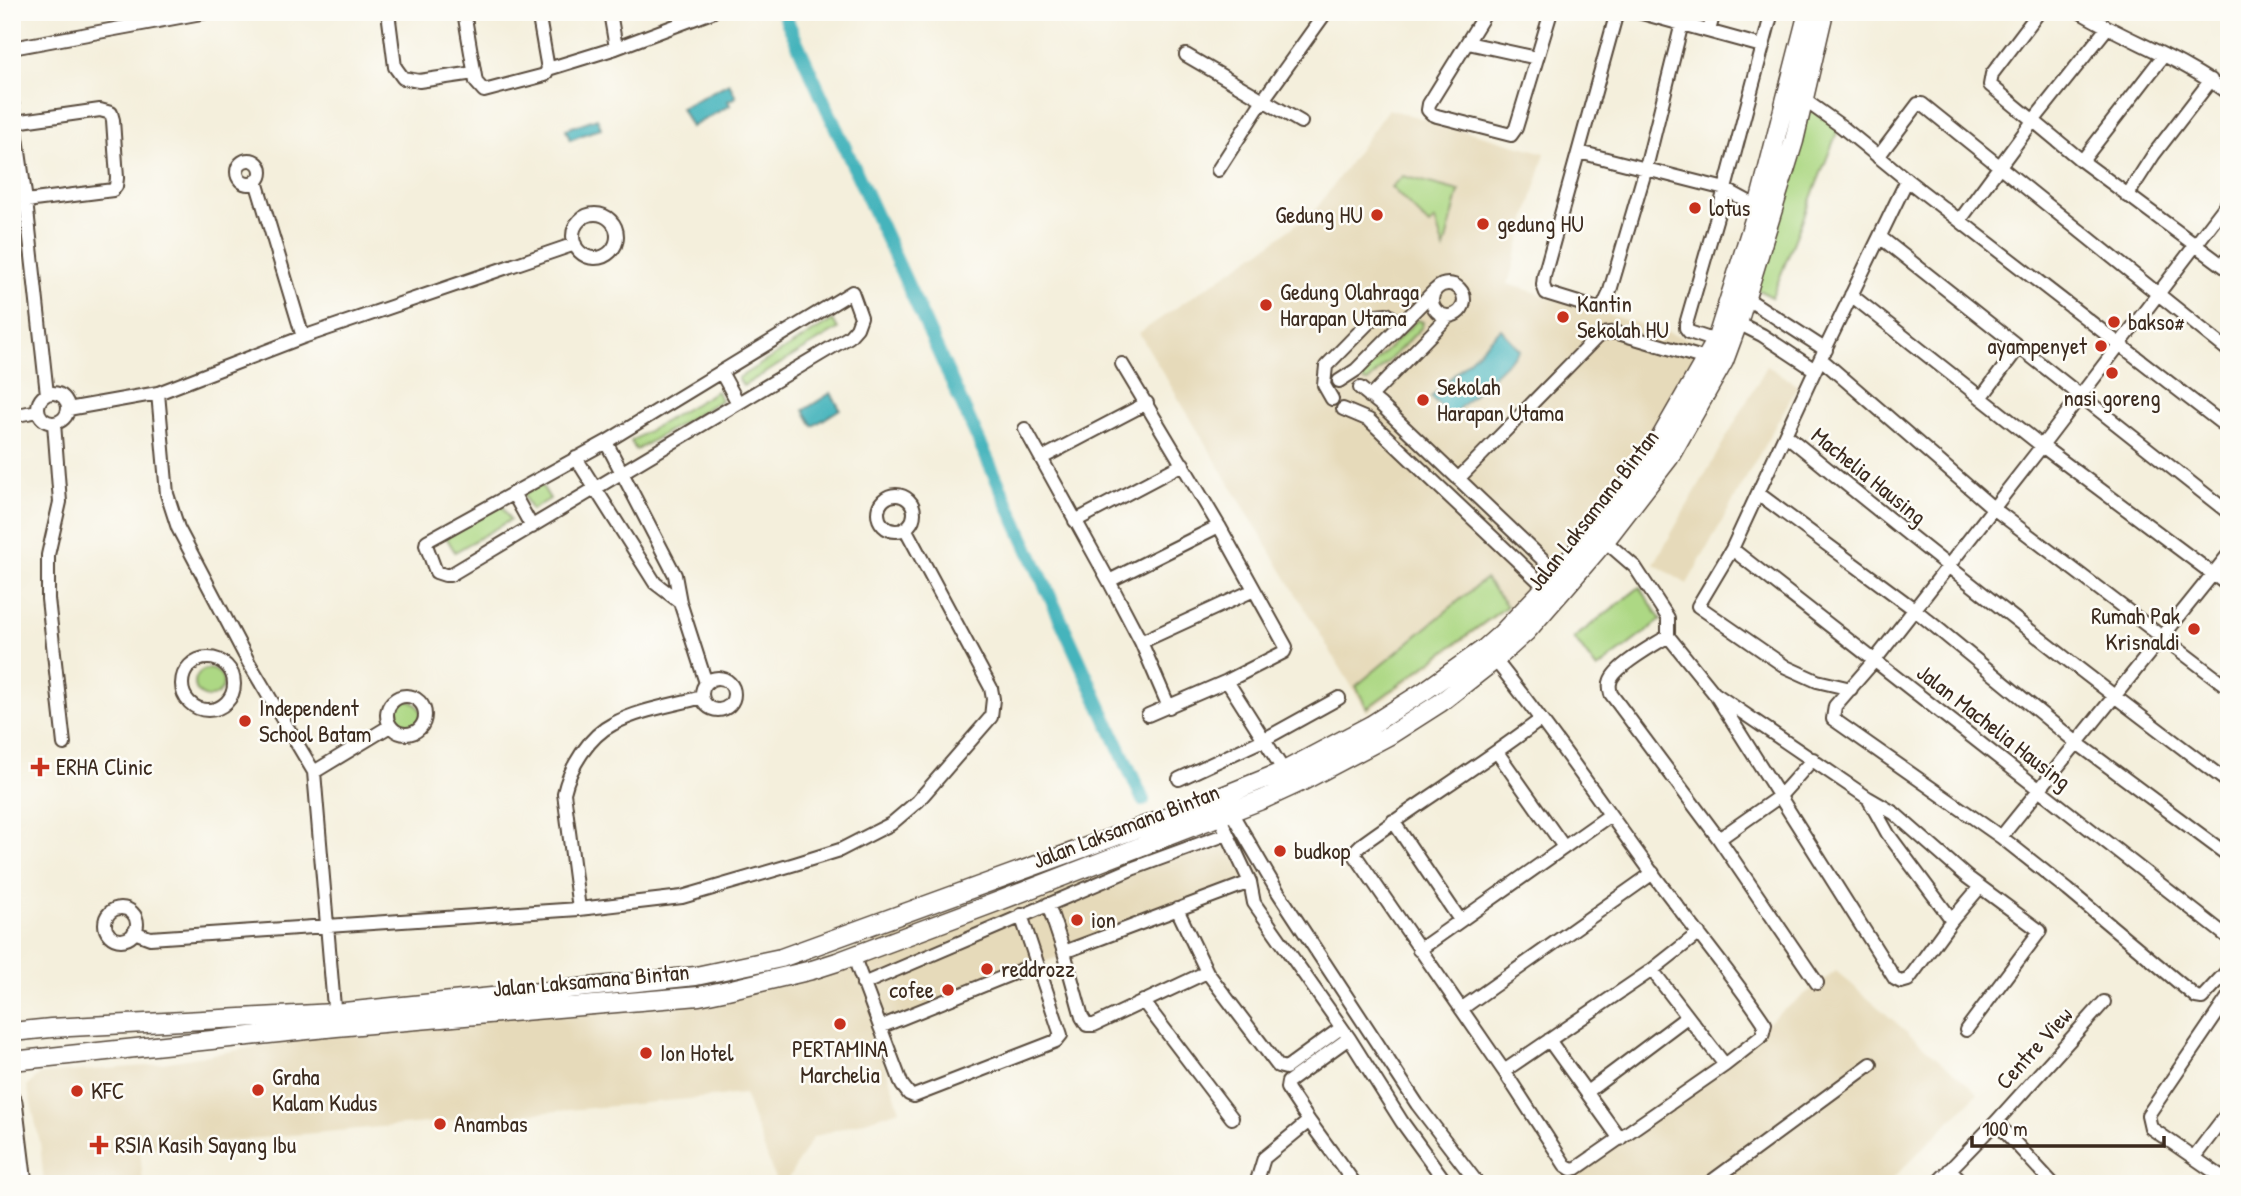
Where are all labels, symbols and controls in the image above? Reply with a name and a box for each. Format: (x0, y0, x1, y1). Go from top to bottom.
place label: lotus (1709, 192, 1750, 223)
place label: Gedung HU (1275, 199, 1363, 230)
marker: lotus (1687, 200, 1703, 216)
marker: Gedung HU (1369, 207, 1385, 223)
place label: gedung HU (1497, 208, 1584, 239)
marker: gedung HU (1475, 216, 1491, 232)
place label: Gedung Olahraga Harapan Utama (1280, 276, 1419, 333)
place label: Kantin Sekolah HU (1577, 288, 1669, 345)
marker: Gedung Olahraga Harapan Utama (1258, 297, 1274, 313)
place label: bakso# (2128, 306, 2185, 337)
marker: Kantin Sekolah HU (1555, 309, 1571, 325)
marker: bakso# (2106, 314, 2122, 330)
place label: ayampenyet (1987, 330, 2088, 361)
marker: ayampenyet (2093, 338, 2109, 354)
marker: nasi goreng (2104, 365, 2120, 381)
place label: Sekolah Harapan Utama (1437, 371, 1563, 428)
place label: nasi goreng (2064, 382, 2160, 413)
marker: Sekolah Harapan Utama (1415, 392, 1431, 408)
street label: Machelia Hausing (1805, 420, 1933, 532)
street label: Jalan Laksamana Bintan (1520, 422, 1666, 597)
place label: Rumah Pak Krisnaldi (2091, 600, 2180, 657)
marker: Rumah Pak Krisnaldi (2186, 621, 2202, 637)
street label: Jalan Machelia Hausing (1911, 657, 2078, 797)
place label: Independent School Batam (259, 692, 371, 749)
marker: Independent School Batam (237, 713, 253, 729)
place label: ERHA Clinic (56, 751, 152, 782)
marker: ERHA Clinic (30, 757, 50, 777)
street label: Jalan Laksamana Bintan (1028, 776, 1223, 875)
place label: budkop (1294, 835, 1350, 866)
marker: budkop (1272, 843, 1288, 859)
place label: ion (1091, 904, 1116, 935)
marker: ion (1069, 912, 1085, 928)
place label: reddrozz (1001, 953, 1075, 984)
street label: Jalan Laksamana Bintan (491, 955, 691, 1004)
marker: reddrozz (979, 961, 995, 977)
place label: cofee (889, 974, 934, 1005)
marker: cofee (940, 982, 956, 998)
street label: Centre View (1988, 1000, 2079, 1096)
marker: PERTAMINA Marchelia (832, 1016, 848, 1032)
place label: PERTAMINA Marchelia (792, 1033, 888, 1090)
place label: Ion Hotel (660, 1037, 734, 1068)
marker: Ion Hotel (638, 1045, 654, 1061)
place label: Graha Kalam Kudus (272, 1061, 378, 1118)
place label: KFC (91, 1075, 124, 1106)
marker: Graha Kalam Kudus (250, 1082, 266, 1098)
marker: KFC (69, 1083, 85, 1099)
scale bar (1972, 1105, 2164, 1149)
place label: Anambas (454, 1108, 528, 1139)
text: 100 m (1982, 1114, 2028, 1143)
marker: Anambas (432, 1116, 448, 1132)
place label: RSIA Kasih Sayang Ibu (115, 1129, 296, 1160)
marker: RSIA Kasih Sayang Ibu (89, 1135, 109, 1155)

